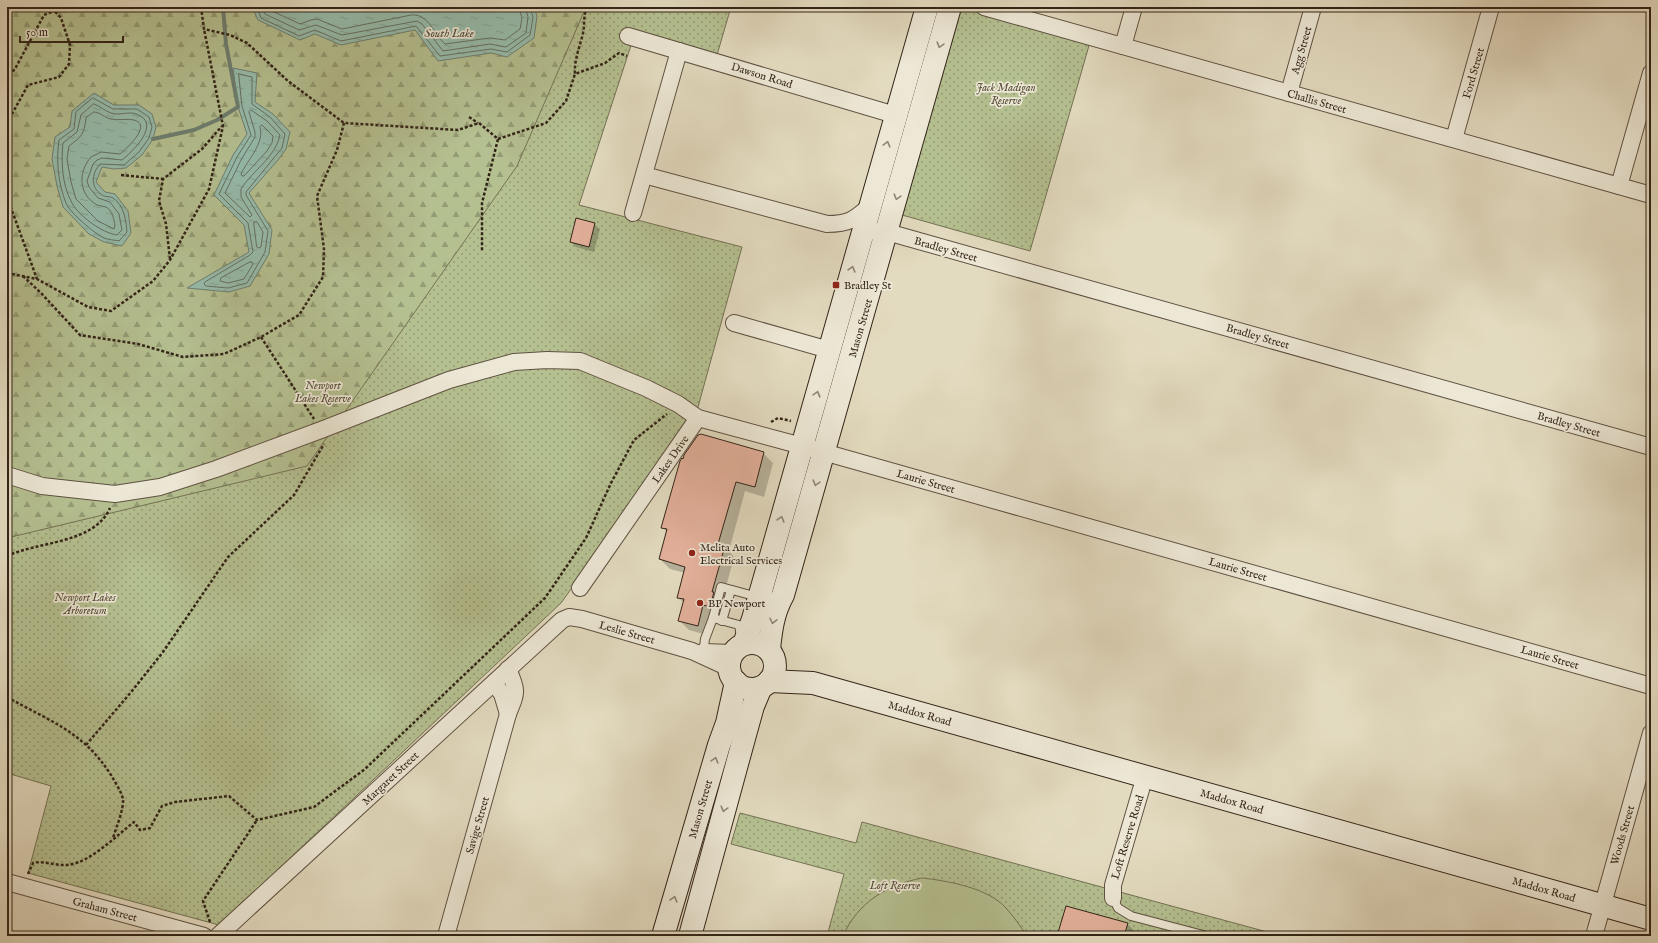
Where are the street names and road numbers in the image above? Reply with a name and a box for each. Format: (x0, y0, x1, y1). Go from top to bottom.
street label: Agg Street (1288, 25, 1316, 77)
street label: Ford Street (1460, 46, 1488, 100)
street label: Dawson Road (729, 60, 794, 92)
street label: Challis Street (1285, 87, 1348, 117)
street label: Bradley Street (913, 234, 979, 266)
street label: Mason Street (846, 297, 876, 359)
street label: Bradley Street (1225, 321, 1291, 353)
street label: Bradley Street (1536, 409, 1602, 441)
street label: Lakes Drive (649, 433, 692, 486)
street label: Laurie Street (895, 467, 957, 497)
street label: Laurie Street (1207, 555, 1269, 585)
street label: Leslie Street (597, 618, 657, 648)
street label: Laurie Street (1519, 643, 1581, 673)
street label: Maddox Road (886, 698, 953, 730)
street label: Margaret Street (359, 749, 422, 809)
street label: Mason Street (686, 778, 716, 840)
street label: Maddox Road (1198, 786, 1265, 818)
street label: Loft Reserve Road (1108, 793, 1147, 881)
street label: Savige Street (463, 795, 493, 855)
street label: Woods Street (1608, 804, 1638, 867)
street label: Maddox Road (1510, 874, 1577, 906)
street label: Graham Street (71, 895, 139, 925)

